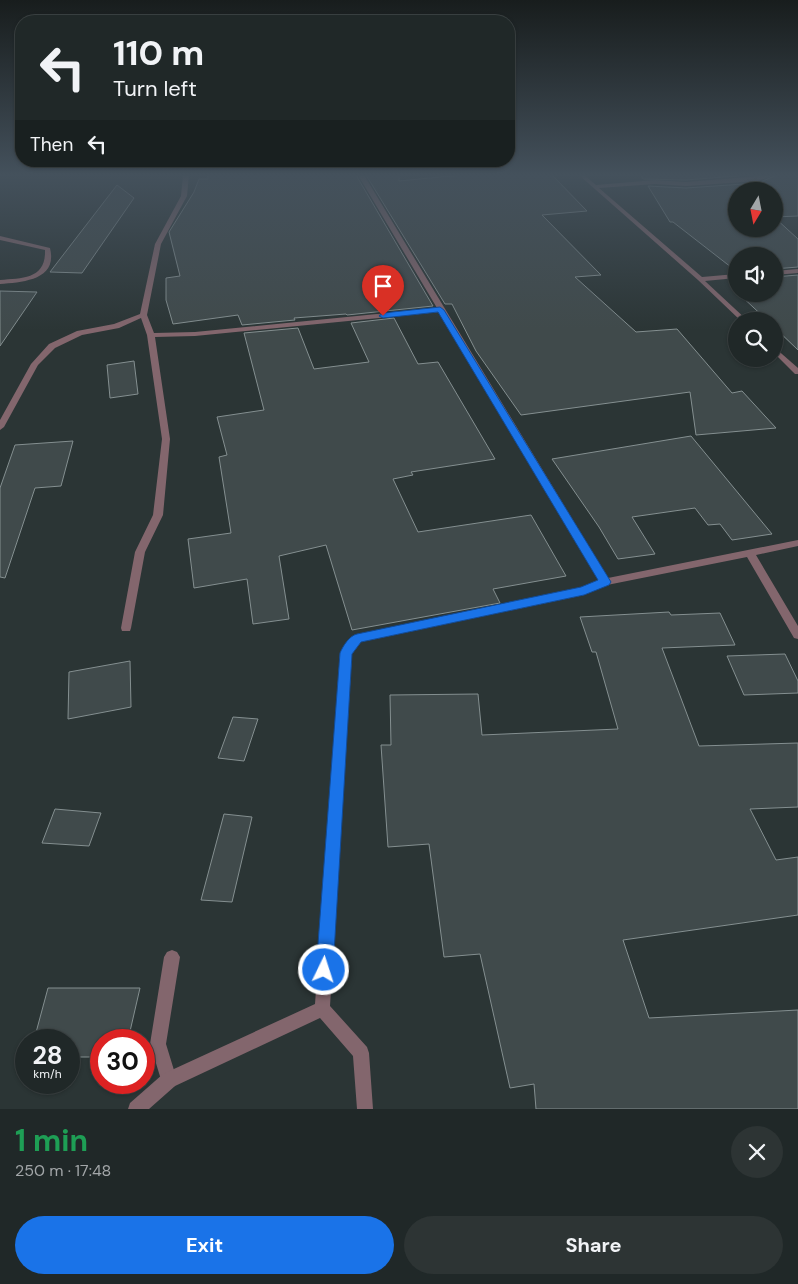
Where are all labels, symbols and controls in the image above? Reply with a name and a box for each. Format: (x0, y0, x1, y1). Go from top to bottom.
text: 110 m (113, 30, 204, 76)
icon: left (30, 35, 95, 100)
text: Turn left (113, 74, 197, 103)
icon: left (83, 130, 111, 158)
text: Then (30, 132, 73, 157)
north arrow (728, 182, 782, 238)
map controls (728, 182, 783, 367)
button: sound (728, 247, 783, 302)
pin (362, 265, 404, 316)
icon: arrive (369, 272, 397, 300)
button: search (728, 312, 783, 367)
position arrow (297, 943, 349, 995)
speed limit sign: 30 (90, 1029, 155, 1094)
text: 28 (32, 1039, 63, 1072)
text: km/h (33, 1066, 62, 1082)
text: 1 min (15, 1121, 88, 1160)
button: close (731, 1126, 783, 1178)
text: 250 m · 17:48 (15, 1160, 111, 1181)
button: Exit (15, 1216, 394, 1274)
button: Share (404, 1216, 783, 1274)

